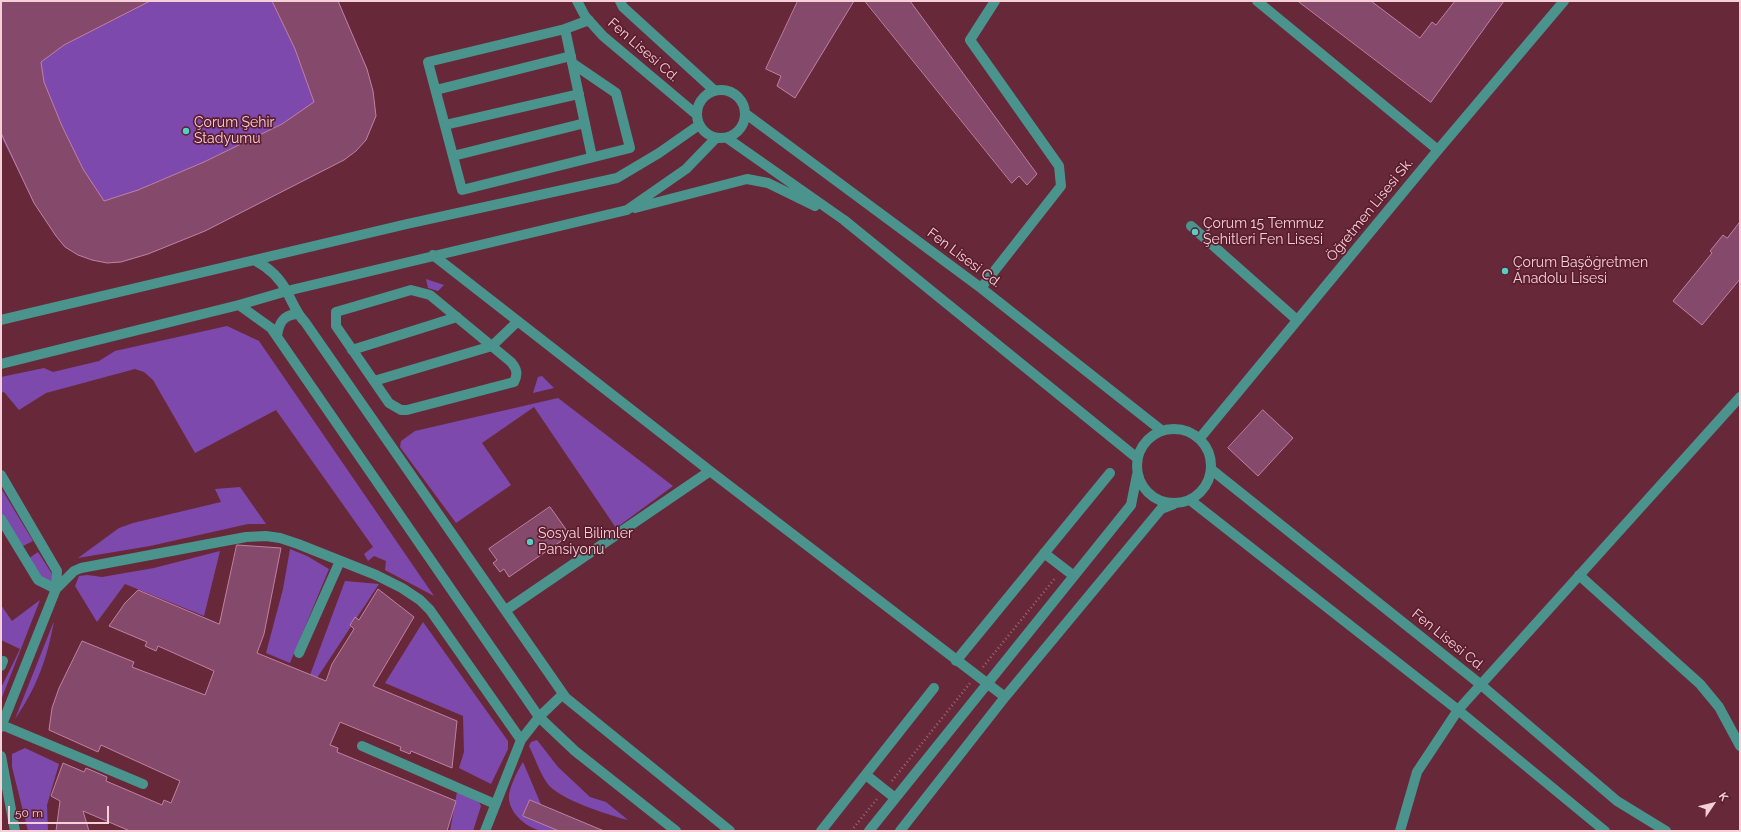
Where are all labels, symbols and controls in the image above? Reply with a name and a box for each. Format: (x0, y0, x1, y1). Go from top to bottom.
street label: Fen Lisesi Cd. (604, 15, 682, 85)
place label: Çorum Şehir Stadyumu (194, 115, 274, 148)
marker: Çorum Şehir Stadyumu (181, 126, 191, 136)
street label: Öğretmen Lisesi Sk. (1323, 155, 1417, 265)
place label: Çorum 15 Temmuz Şehitleri Fen Lisesi (1203, 216, 1324, 248)
street label: Fen Lisesi Cd. (924, 225, 1004, 291)
marker: Çorum 15 Temmuz Şehitleri Fen Lisesi (1190, 227, 1200, 237)
place label: Çorum Başöğretmen Anadolu Lisesi (1513, 255, 1648, 288)
marker: Çorum Başöğretmen Anadolu Lisesi (1500, 266, 1510, 276)
place label: Sosyal Bilimler Pansiyonu (538, 526, 633, 558)
marker: Sosyal Bilimler Pansiyonu (525, 537, 535, 547)
street label: Fen Lisesi Cd. (1408, 606, 1488, 674)
north arrow (1693, 784, 1733, 824)
text: K (1716, 790, 1731, 804)
scale bar (10, 798, 111, 824)
text: 50 m (15, 806, 43, 820)

